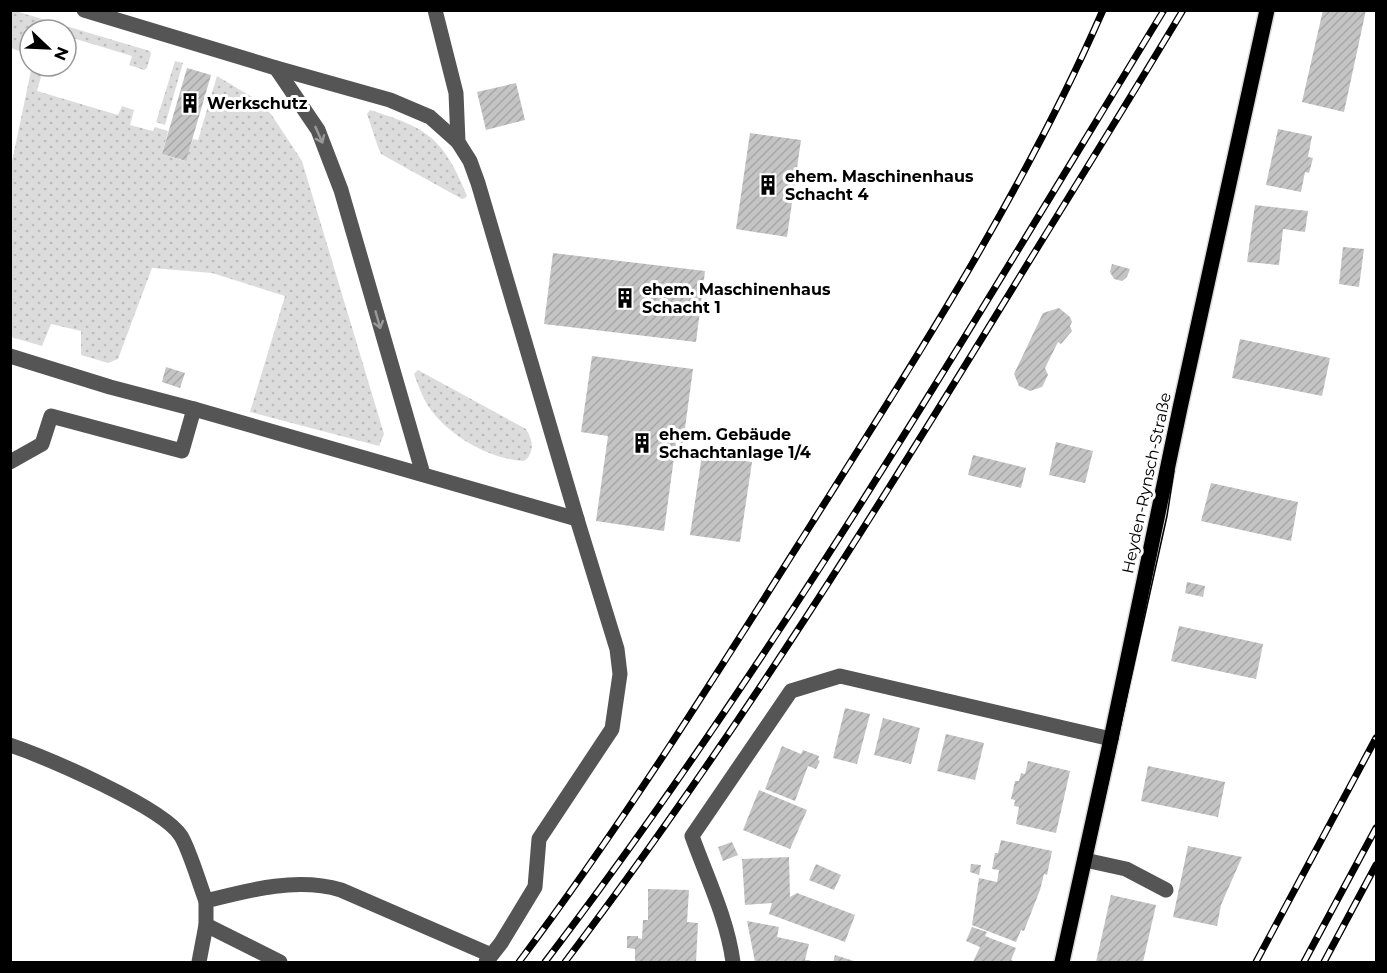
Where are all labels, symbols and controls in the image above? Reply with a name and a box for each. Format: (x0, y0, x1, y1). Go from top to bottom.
north arrow (18, 18, 78, 78)
text: N (50, 44, 73, 63)
building icon: Werkschutz (178, 91, 202, 115)
place label: Werkschutz (207, 94, 308, 113)
one-way arrow (314, 126, 325, 144)
place label: ehem. Maschinenhaus Schacht 4 (785, 167, 974, 204)
building icon: ehem. Maschinenhaus Schacht 4 (756, 173, 780, 197)
place label: ehem. Maschinenhaus Schacht 1 (642, 280, 831, 317)
building icon: ehem. Maschinenhaus Schacht 1 (613, 286, 637, 310)
one-way arrow (373, 311, 384, 330)
street label: Heyden-Rynsch-Straße (1118, 391, 1175, 575)
place label: ehem. Gebäude Schachtanlage 1/4 (659, 425, 811, 462)
building icon: ehem. Gebäude Schachtanlage 1/4 (630, 431, 654, 455)

